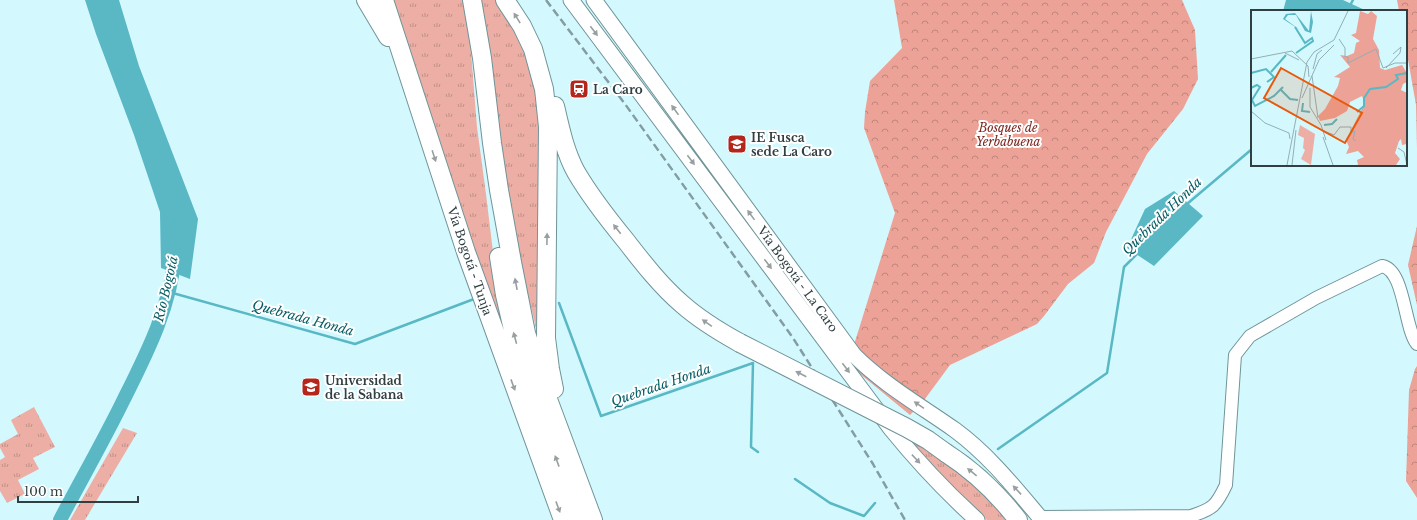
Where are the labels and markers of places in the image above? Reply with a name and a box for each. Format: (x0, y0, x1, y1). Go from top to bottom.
station icon: La Caro (568, 78, 590, 100)
place label: La Caro (593, 82, 643, 97)
place label: IE Fusca sede La Caro (751, 130, 832, 159)
school or university icon: IE Fusca sede La Caro (726, 133, 748, 155)
place label: Universidad de la Sabana (325, 373, 403, 402)
school or university icon: Universidad de la Sabana (300, 376, 322, 398)

